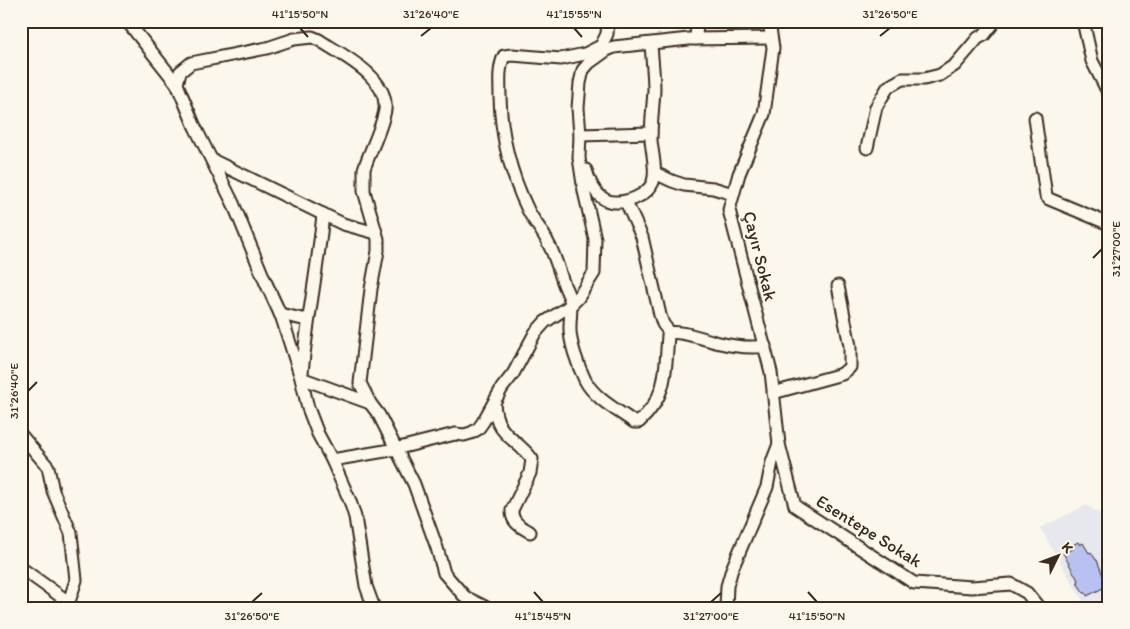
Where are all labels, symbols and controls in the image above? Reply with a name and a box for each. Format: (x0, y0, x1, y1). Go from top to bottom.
text: 41°15'50"N (272, 7, 328, 21)
text: 31°26'40"E (403, 7, 459, 21)
text: 41°15'55"N (546, 7, 602, 21)
text: 31°26'50"E (862, 7, 918, 21)
street label: Çayır Sokak (738, 209, 782, 304)
text: 31°27'00"E (1109, 221, 1123, 277)
text: 31°26'40"E (7, 363, 21, 419)
street label: Esentepe Sokak (812, 490, 926, 573)
north arrow (1032, 532, 1082, 582)
text: K (1058, 539, 1077, 557)
text: 31°26'50"E (224, 609, 280, 623)
text: 41°15'45"N (515, 609, 571, 623)
text: 31°27'00"E (683, 609, 739, 623)
text: 41°15'50"N (789, 609, 845, 623)

